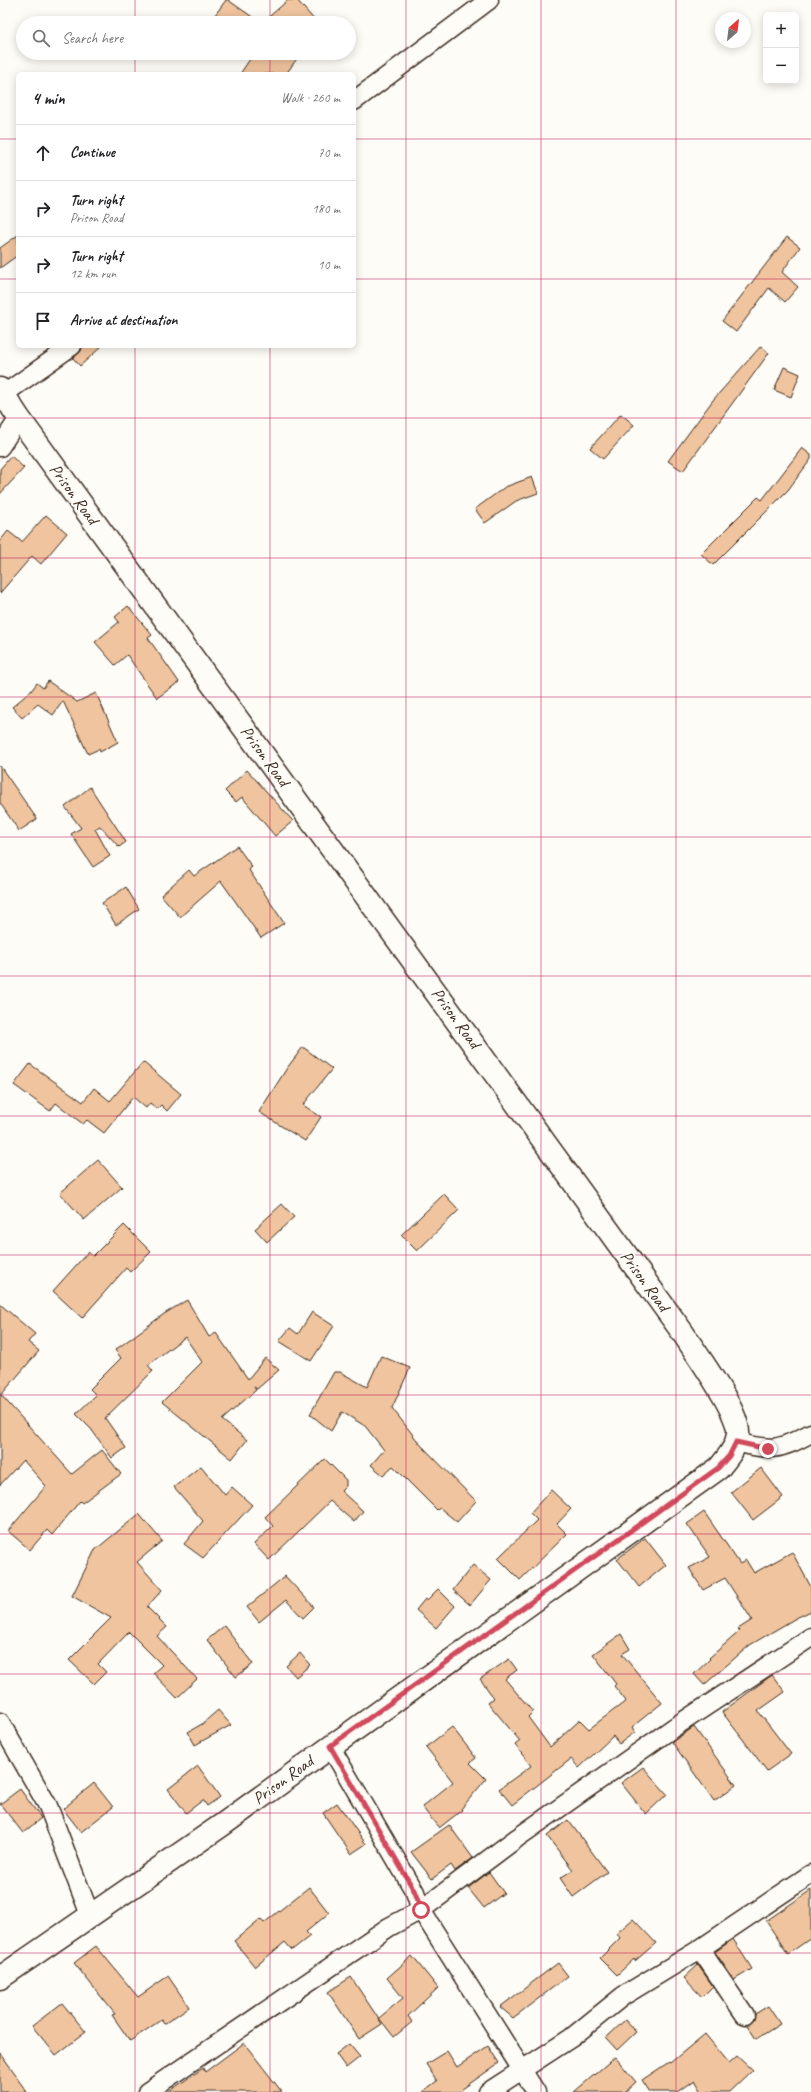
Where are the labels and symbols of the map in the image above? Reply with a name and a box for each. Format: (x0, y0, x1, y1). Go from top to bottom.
north arrow (715, 12, 751, 48)
street label: Prison Road (45, 460, 104, 530)
street label: Prison Road (236, 722, 295, 792)
street label: Prison Road (427, 984, 486, 1054)
street label: Prison Road (616, 1247, 675, 1317)
route end (759, 1440, 777, 1458)
street label: Prison Road (249, 1750, 319, 1809)
route start (412, 1901, 430, 1919)

